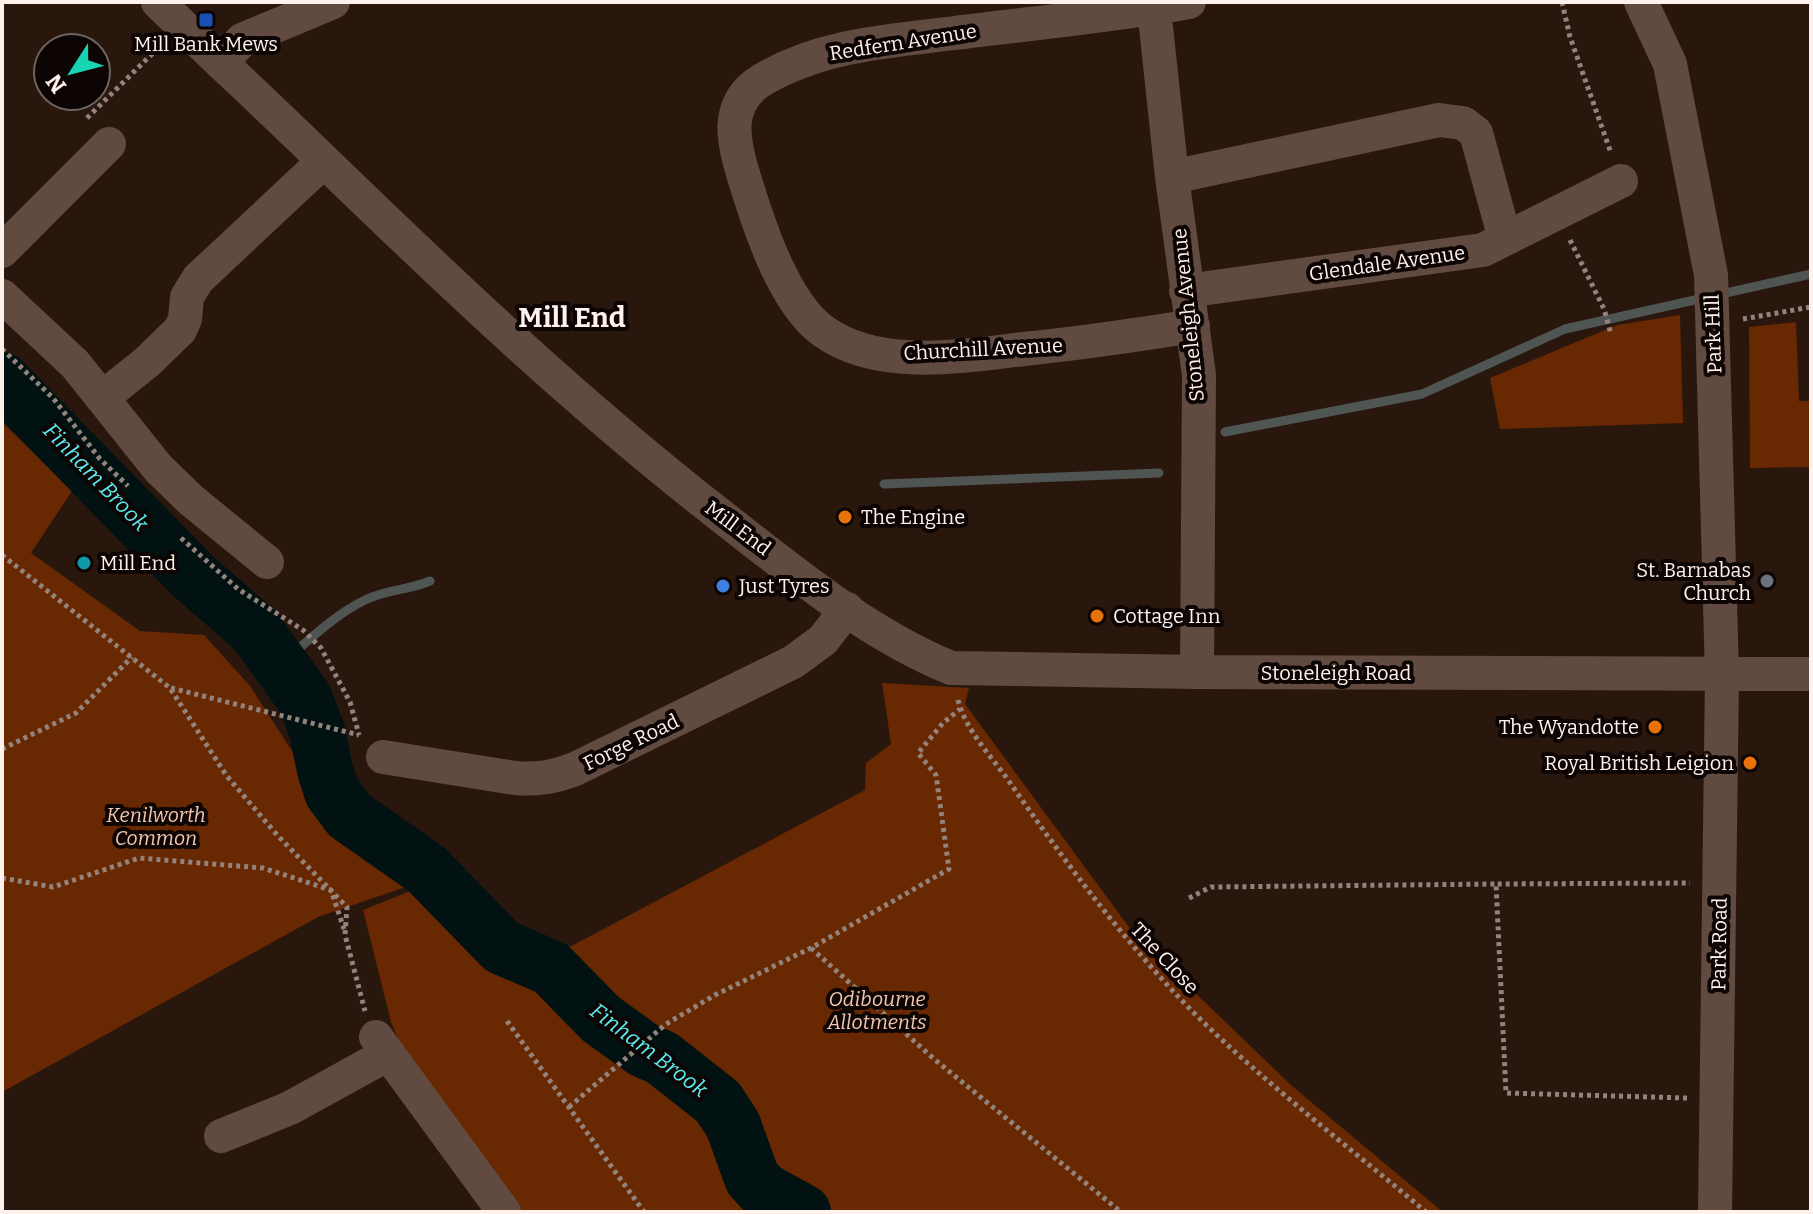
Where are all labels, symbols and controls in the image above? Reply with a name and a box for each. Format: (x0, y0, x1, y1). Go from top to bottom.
marker: Mill Bank Mews (197, 11, 215, 29)
street label: Redfern Avenue (828, 19, 978, 65)
north arrow (32, 32, 112, 112)
place label: Mill Bank Mews (134, 32, 278, 56)
text: N (40, 69, 72, 98)
street label: Stoneleigh Avenue (1167, 227, 1209, 403)
street label: Glendale Avenue (1307, 240, 1467, 286)
street label: Park Hill (1700, 294, 1726, 374)
district label: Mill End (518, 301, 626, 334)
street label: Churchill Avenue (903, 333, 1063, 365)
water label: Finham Brook (38, 417, 155, 538)
street label: Mill End (700, 496, 776, 561)
place label: The Engine (861, 505, 965, 529)
marker: The Engine (836, 508, 854, 526)
place label: Mill End (100, 551, 176, 575)
marker: Mill End (75, 554, 93, 572)
place label: St. Barnabas Church (1636, 558, 1752, 605)
marker: St. Barnabas Church (1758, 572, 1776, 590)
place label: Just Tyres (738, 574, 829, 598)
marker: Just Tyres (714, 577, 732, 595)
place label: Cottage Inn (1113, 604, 1221, 628)
marker: Cottage Inn (1088, 607, 1106, 625)
street label: Stoneleigh Road (1261, 661, 1412, 685)
street label: Forge Road (579, 709, 683, 775)
place label: The Wyandotte (1499, 715, 1639, 739)
marker: The Wyandotte (1646, 718, 1664, 736)
place label: Royal British Leigion (1544, 751, 1734, 775)
marker: Royal British Leigion (1741, 754, 1759, 772)
park label: Kenilworth Common (106, 803, 206, 850)
street label: Park Road (1706, 897, 1732, 991)
street label: The Close (1126, 917, 1204, 999)
park label: Odibourne Allotments (827, 987, 926, 1034)
water label: Finham Brook (585, 997, 714, 1104)

